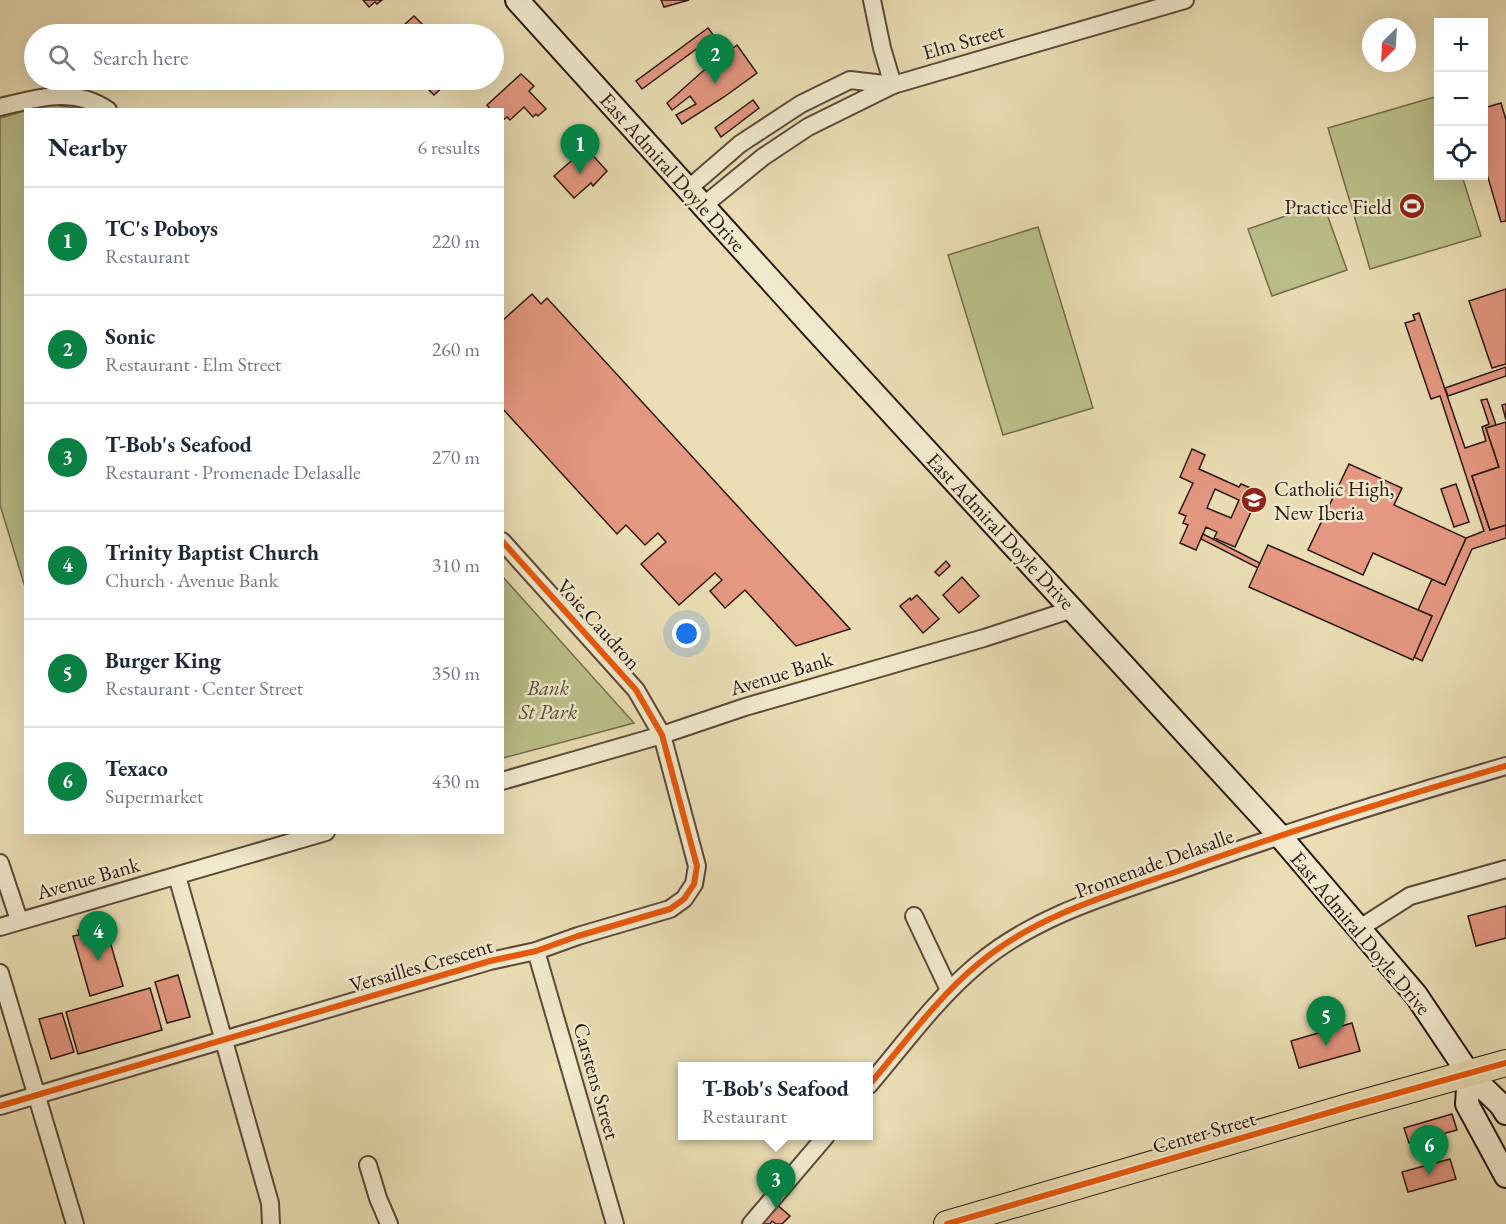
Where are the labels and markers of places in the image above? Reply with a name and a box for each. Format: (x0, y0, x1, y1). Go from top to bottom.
pin: 2 (696, 34, 734, 84)
pin: 1 (560, 124, 600, 174)
sports icon: Practice Field (1397, 191, 1427, 221)
place label: Practice Field (1284, 193, 1392, 220)
place label: Catholic High, New Iberia (1274, 475, 1395, 526)
school or university icon: Catholic High, New Iberia (1239, 485, 1269, 515)
pin: 4 (78, 912, 118, 961)
pin: 5 (1306, 996, 1346, 1046)
pin: 6 (1410, 1126, 1448, 1175)
pin: 3 (756, 1160, 796, 1209)

